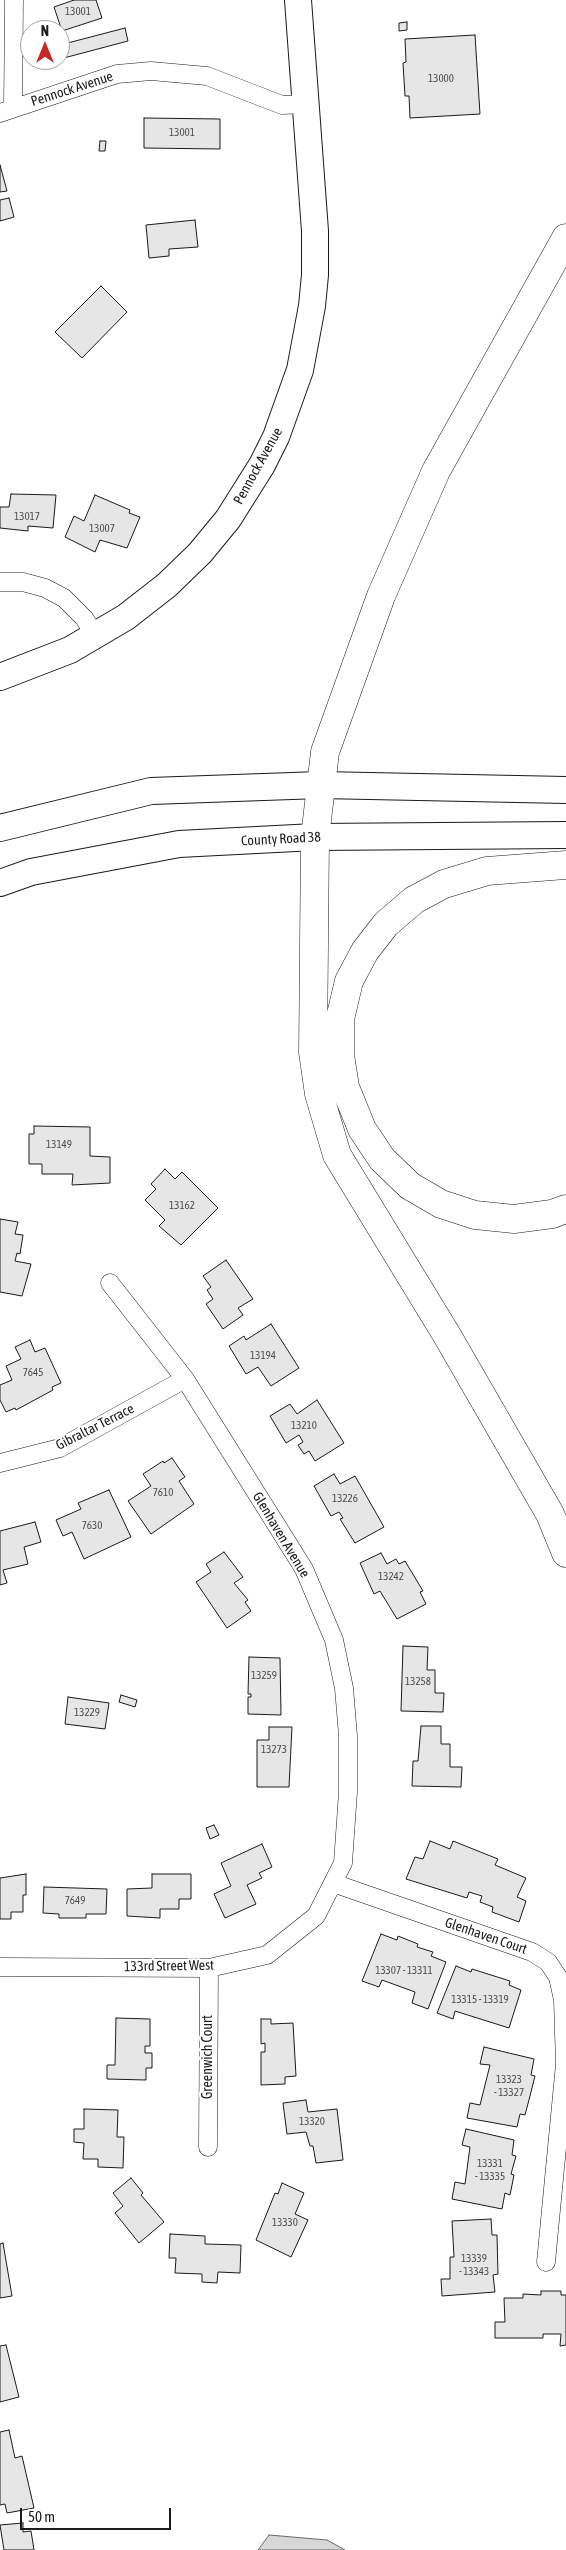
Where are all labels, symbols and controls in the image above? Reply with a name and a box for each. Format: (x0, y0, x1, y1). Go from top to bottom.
house number: 13001 (65, 5, 91, 19)
north arrow (20, 20, 70, 70)
text: N (41, 23, 49, 39)
street label: Pennock Avenue (29, 68, 115, 110)
house number: 13000 (428, 72, 454, 86)
house number: 13001 (169, 126, 195, 140)
street label: Pennock Avenue (230, 425, 286, 507)
house number: 13017 (14, 510, 40, 524)
house number: 13007 (89, 522, 115, 536)
street label: County Road 38 (241, 829, 321, 849)
house number: 13149 (46, 1138, 72, 1152)
house number: 13162 (169, 1199, 195, 1213)
house number: 13194 (250, 1349, 276, 1363)
house number: 7645 (23, 1366, 43, 1380)
street label: Gibraltar Terrace (53, 1400, 137, 1454)
house number: 13210 (291, 1419, 317, 1433)
house number: 7610 (153, 1486, 173, 1500)
street label: Glenhaven Avenue (249, 1489, 313, 1581)
house number: 13226 (332, 1492, 358, 1506)
house number: 7630 (82, 1519, 102, 1533)
house number: 13242 (378, 1570, 404, 1584)
house number: 13259 (251, 1669, 277, 1683)
house number: 13258 (405, 1675, 431, 1689)
house number: 13229 (74, 1706, 100, 1720)
house number: 13273 (261, 1743, 287, 1757)
house number: 7649 (65, 1894, 85, 1908)
street label: Glenhaven Court (443, 1914, 529, 1958)
street label: 133rd Street West (124, 1957, 214, 1975)
house number: 13307 - 13311 (375, 1964, 433, 1978)
house number: 13315 - 13319 (451, 1993, 509, 2007)
street label: Greenwich Court (200, 2015, 216, 2099)
house number: 13323 - 13327 (494, 2073, 524, 2099)
house number: 13320 (299, 2115, 325, 2129)
house number: 13331 - 13335 (475, 2157, 505, 2183)
house number: 13330 (272, 2216, 298, 2230)
house number: 13339 - 13343 (459, 2252, 489, 2278)
scale bar (22, 2498, 174, 2530)
text: 50 m (28, 2508, 55, 2525)

